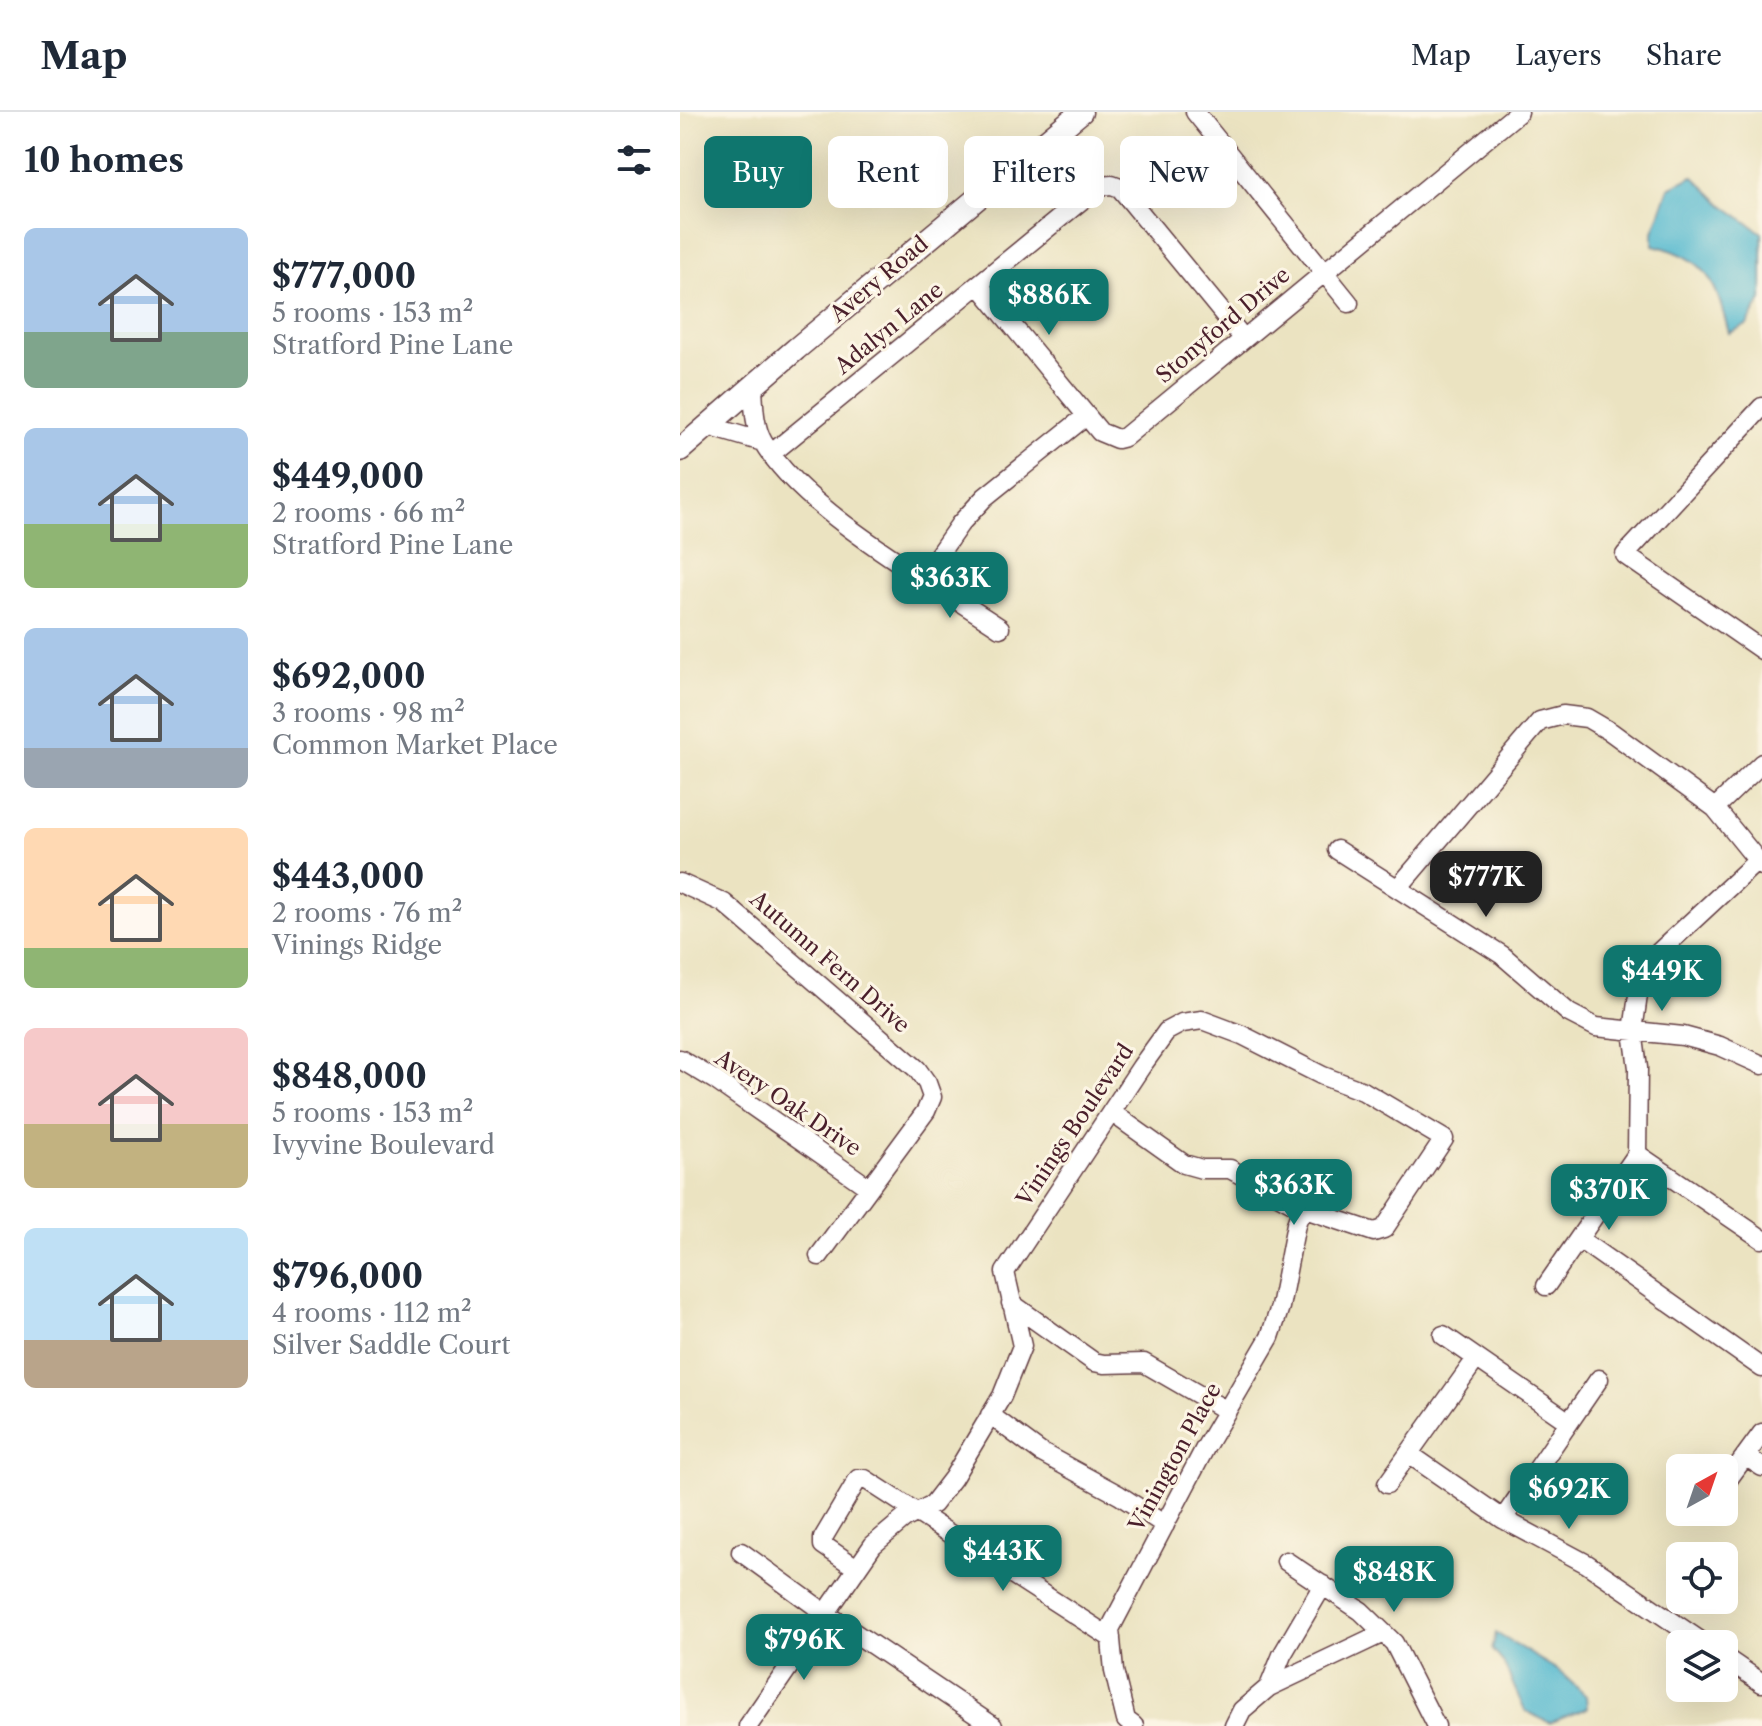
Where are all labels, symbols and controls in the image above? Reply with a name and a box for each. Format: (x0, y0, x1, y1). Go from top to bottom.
text: Map (40, 32, 128, 79)
text: Map (1411, 38, 1471, 72)
text: Layers (1515, 38, 1602, 72)
text: Share (1646, 38, 1722, 72)
chip: Buy (704, 136, 812, 208)
chip: Rent (828, 136, 948, 208)
chip: Filters (964, 136, 1104, 208)
chip: New (1120, 136, 1237, 208)
icon: filters (612, 138, 656, 182)
text: 10 homes (24, 139, 184, 181)
street label: Avery Road (824, 230, 934, 328)
text: $777,000 (272, 255, 416, 297)
icon: home (88, 260, 184, 356)
street label: Stonyford Drive (1151, 261, 1295, 389)
pin: $886K (993, 269, 1105, 337)
street label: Adalyn Lane (829, 276, 949, 380)
text: $886K (1008, 279, 1090, 311)
text: 5 rooms · 153 m² (272, 297, 473, 329)
text: Stratford Pine Lane (272, 329, 513, 361)
text: $449,000 (272, 455, 424, 497)
icon: home (88, 460, 184, 556)
text: 2 rooms · 66 m² (272, 497, 465, 529)
text: Stratford Pine Lane (272, 529, 513, 561)
pin: $363K (894, 552, 1006, 620)
text: $363K (910, 562, 990, 594)
text: $692,000 (272, 655, 426, 697)
icon: home (88, 660, 184, 756)
text: 3 rooms · 98 m² (272, 697, 465, 729)
text: Common Market Place (272, 729, 558, 761)
pin: $777K (1430, 851, 1542, 919)
text: $443,000 (272, 855, 424, 897)
icon: home (88, 860, 184, 956)
text: $777K (1448, 861, 1524, 893)
street label: Autumn Fern Drive (744, 885, 915, 1039)
text: 2 rooms · 76 m² (272, 897, 462, 929)
text: Vinings Ridge (272, 929, 442, 961)
pin: $449K (1606, 945, 1718, 1013)
text: $449K (1621, 955, 1703, 987)
street label: Vinings Boulevard (1010, 1039, 1139, 1212)
street label: Avery Oak Drive (709, 1044, 866, 1162)
text: $848,000 (272, 1055, 427, 1097)
icon: home (88, 1060, 184, 1156)
text: 5 rooms · 153 m² (272, 1097, 473, 1129)
text: Ivyvine Boulevard (272, 1129, 495, 1161)
pin: $363K (1238, 1159, 1350, 1227)
pin: $370K (1553, 1164, 1665, 1232)
text: $363K (1254, 1169, 1334, 1201)
text: $370K (1569, 1174, 1649, 1206)
text: $796,000 (272, 1255, 423, 1297)
icon: home (88, 1260, 184, 1356)
text: 4 rooms · 112 m² (272, 1297, 472, 1329)
text: Silver Saddle Court (272, 1329, 510, 1361)
street label: Vinington Place (1123, 1378, 1227, 1537)
north arrow (1666, 1454, 1738, 1526)
map controls (1666, 1454, 1738, 1702)
pin: $692K (1513, 1463, 1625, 1531)
text: $692K (1528, 1473, 1610, 1505)
pin: $443K (947, 1525, 1059, 1593)
text: $443K (963, 1535, 1043, 1567)
button: locate (1666, 1542, 1738, 1614)
pin: $848K (1338, 1546, 1450, 1614)
text: $848K (1353, 1556, 1435, 1588)
pin: $796K (748, 1614, 860, 1682)
text: $796K (764, 1624, 844, 1656)
button: layers (1666, 1630, 1738, 1702)

